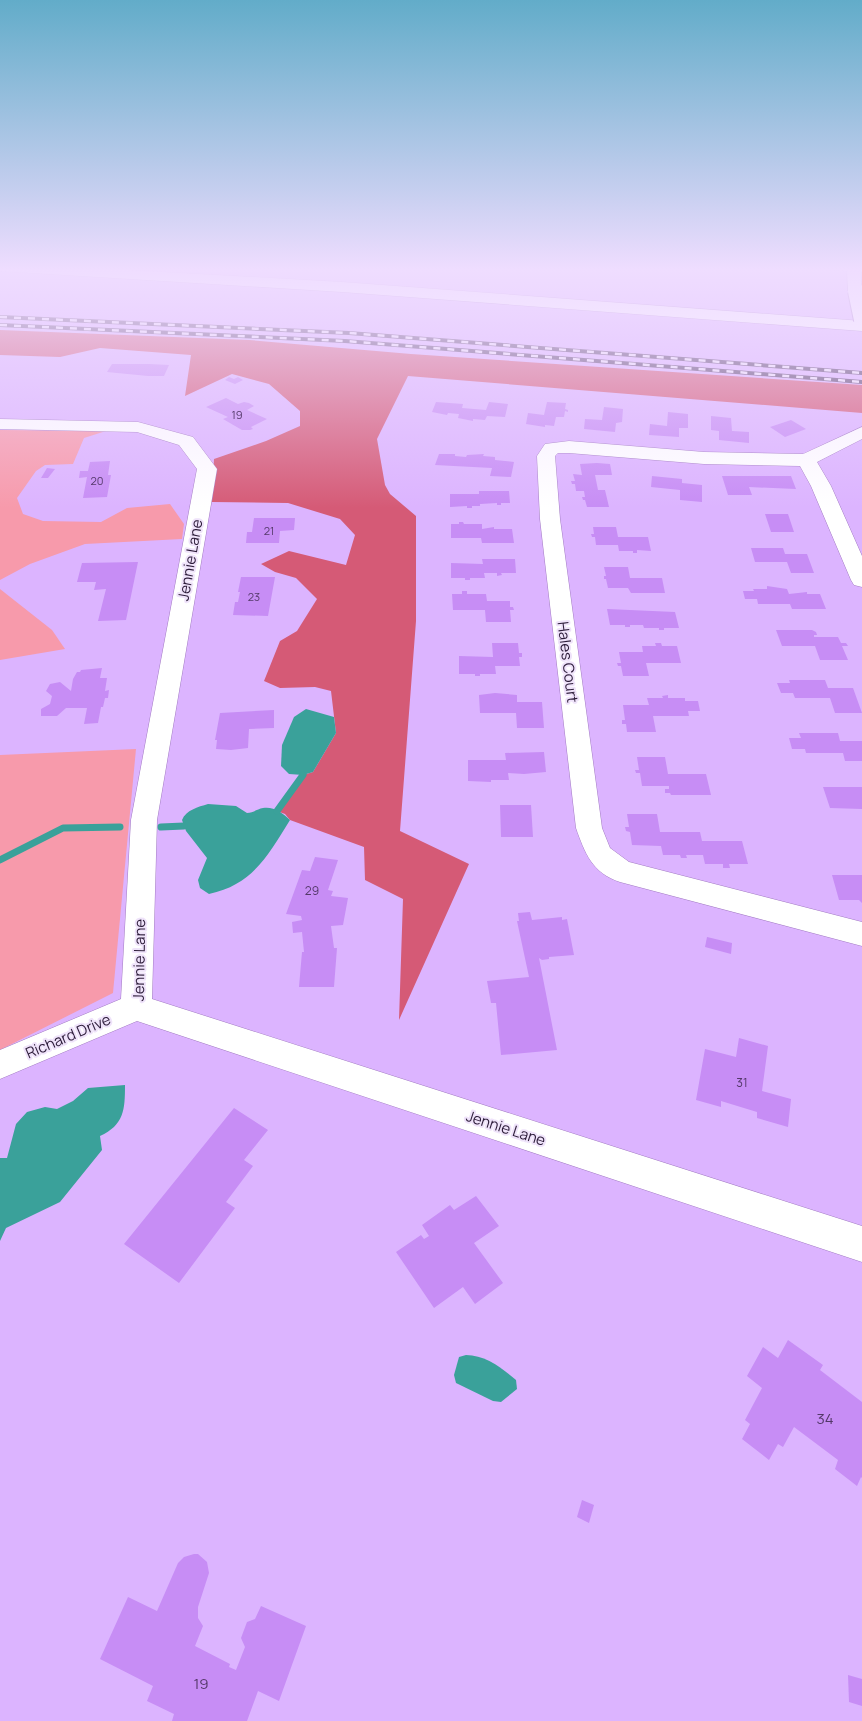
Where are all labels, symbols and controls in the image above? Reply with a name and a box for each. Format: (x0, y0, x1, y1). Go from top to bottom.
house number: 19 (231, 407, 243, 422)
house number: 20 (91, 473, 103, 488)
street label: Jennie Lane (173, 517, 208, 602)
house number: 21 (264, 523, 274, 538)
house number: 23 (248, 589, 260, 604)
street label: Hales Court (553, 620, 583, 704)
house number: 29 (305, 882, 319, 899)
street label: Jennie Lane (128, 918, 150, 1001)
street label: Richard Drive (22, 1009, 114, 1063)
house number: 31 (736, 1074, 748, 1091)
street label: Jennie Lane (464, 1105, 549, 1151)
house number: 34 (816, 1408, 834, 1429)
house number: 19 (193, 1673, 209, 1694)

